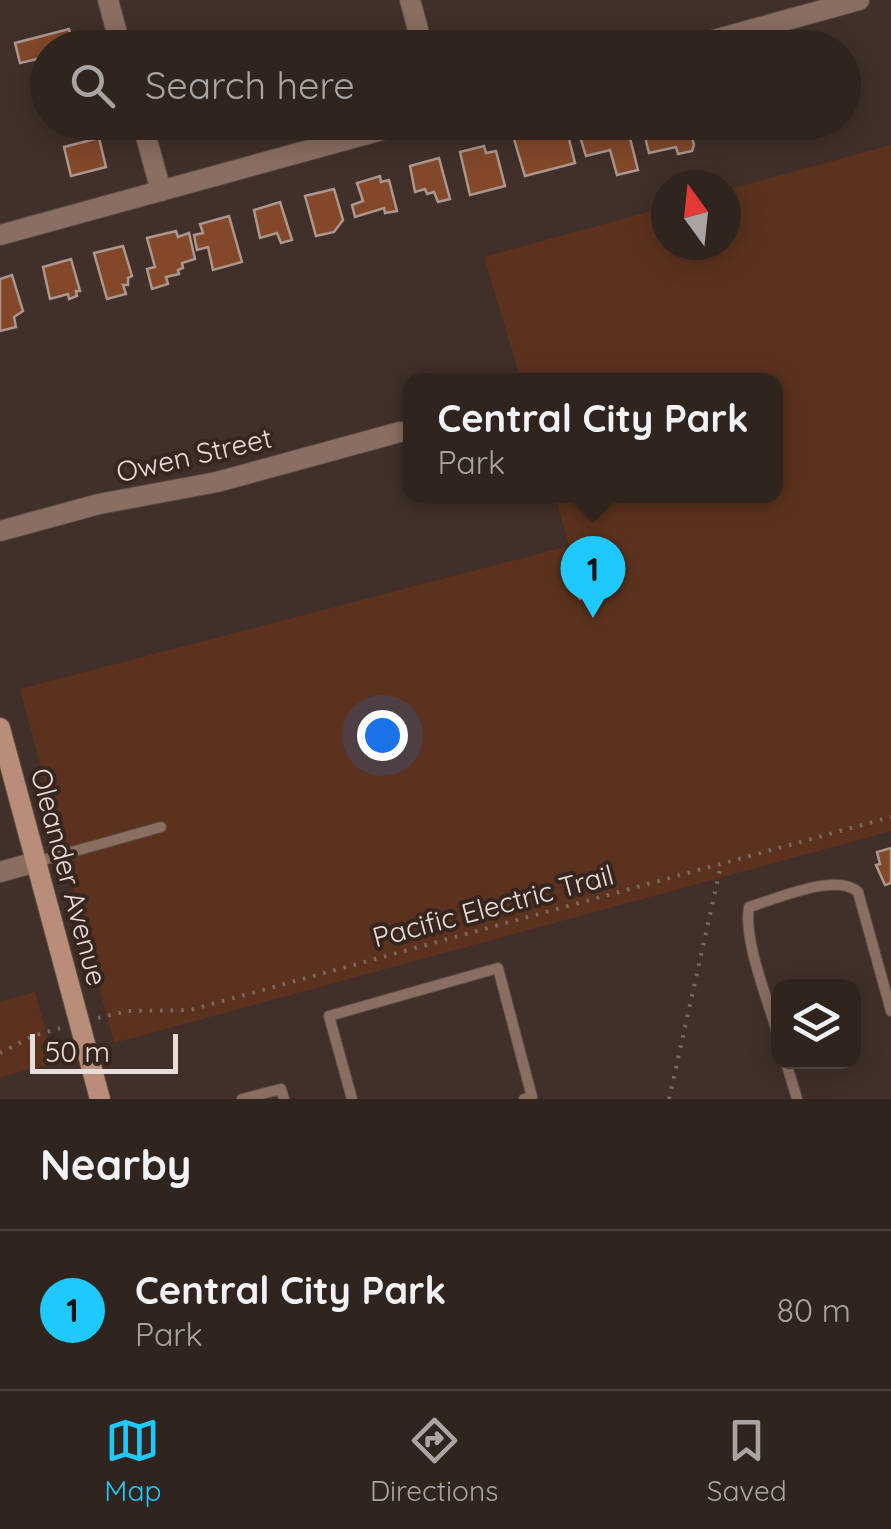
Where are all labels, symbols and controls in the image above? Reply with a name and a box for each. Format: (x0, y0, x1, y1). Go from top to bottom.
search box (30, 30, 861, 140)
icon: search (65, 58, 120, 113)
text: Search here (145, 61, 355, 109)
north arrow (651, 170, 741, 260)
popup (403, 373, 783, 503)
text: Central City Park (437, 394, 749, 442)
street label: Owen Street (113, 420, 275, 489)
text: Park (437, 442, 505, 482)
pin: 1 (560, 536, 626, 618)
your location (357, 710, 408, 761)
street label: Oleander Avenue (24, 764, 115, 989)
street label: Pacific Electric Trail (369, 857, 617, 955)
map controls (771, 979, 861, 1069)
button: layers (771, 979, 861, 1069)
scale bar (30, 1029, 178, 1074)
text: 50 m (45, 1034, 110, 1069)
text: Nearby (40, 1138, 191, 1191)
text: Central City Park (135, 1266, 446, 1314)
text: 1 (66, 1290, 79, 1330)
text: 80 m (777, 1290, 851, 1330)
text: Park (135, 1314, 203, 1354)
tab: Map (104, 1413, 161, 1508)
tab: Directions (370, 1413, 498, 1508)
tab: Saved (707, 1413, 787, 1508)

